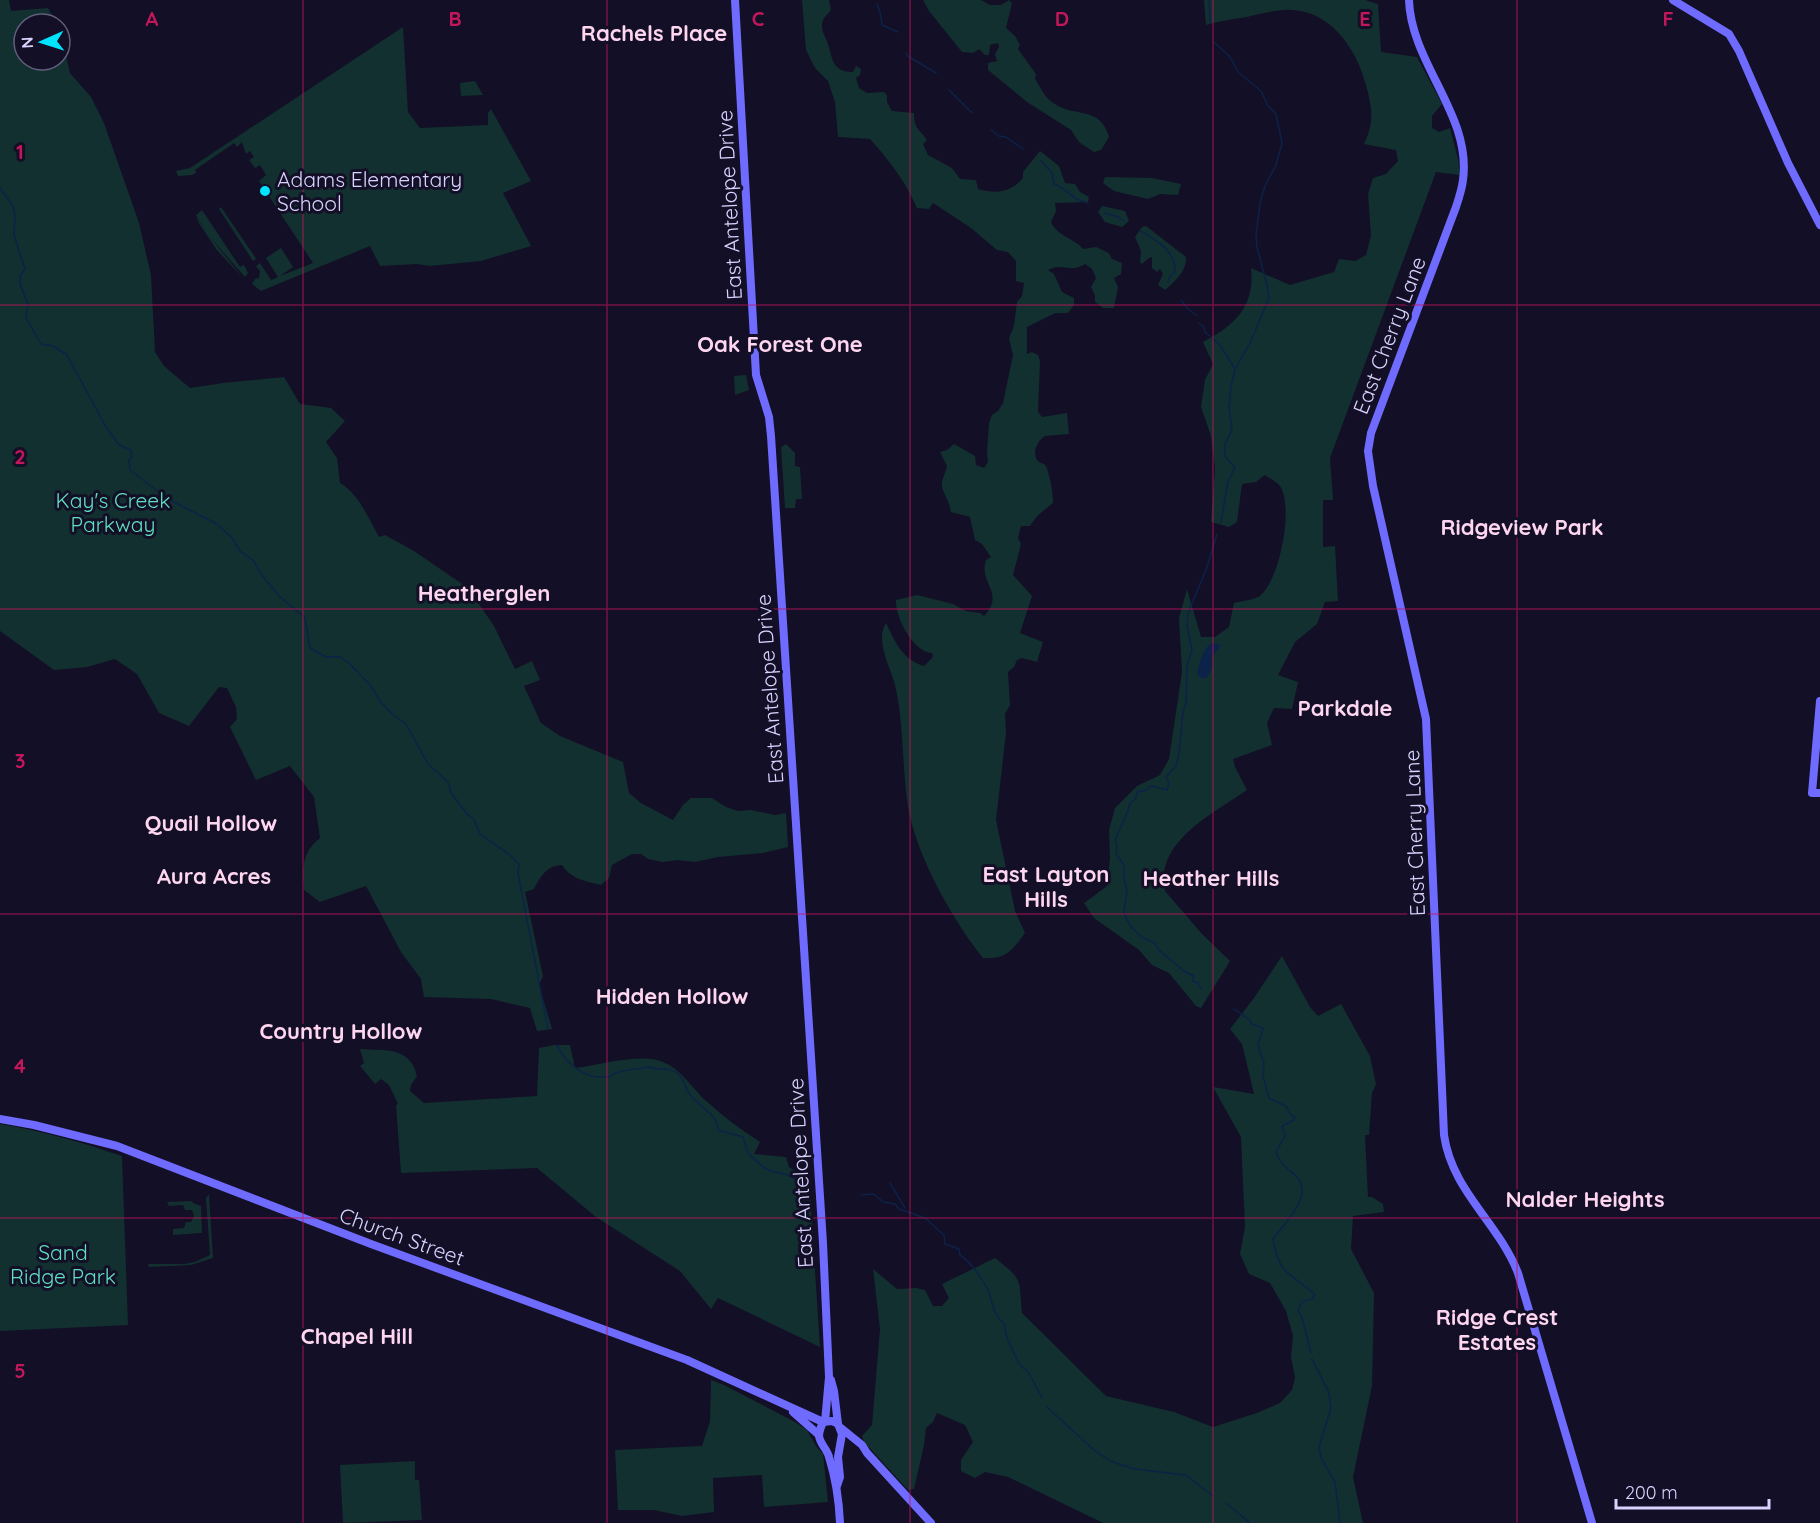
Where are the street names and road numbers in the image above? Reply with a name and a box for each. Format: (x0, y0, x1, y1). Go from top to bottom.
street label: East Antelope Drive (711, 109, 747, 301)
street label: East Cherry Lane (1347, 253, 1431, 417)
street label: East Antelope Drive (749, 593, 789, 785)
street label: East Cherry Lane (1398, 749, 1430, 917)
street label: East Antelope Drive (782, 1077, 818, 1269)
street label: Church Street (336, 1201, 468, 1271)

